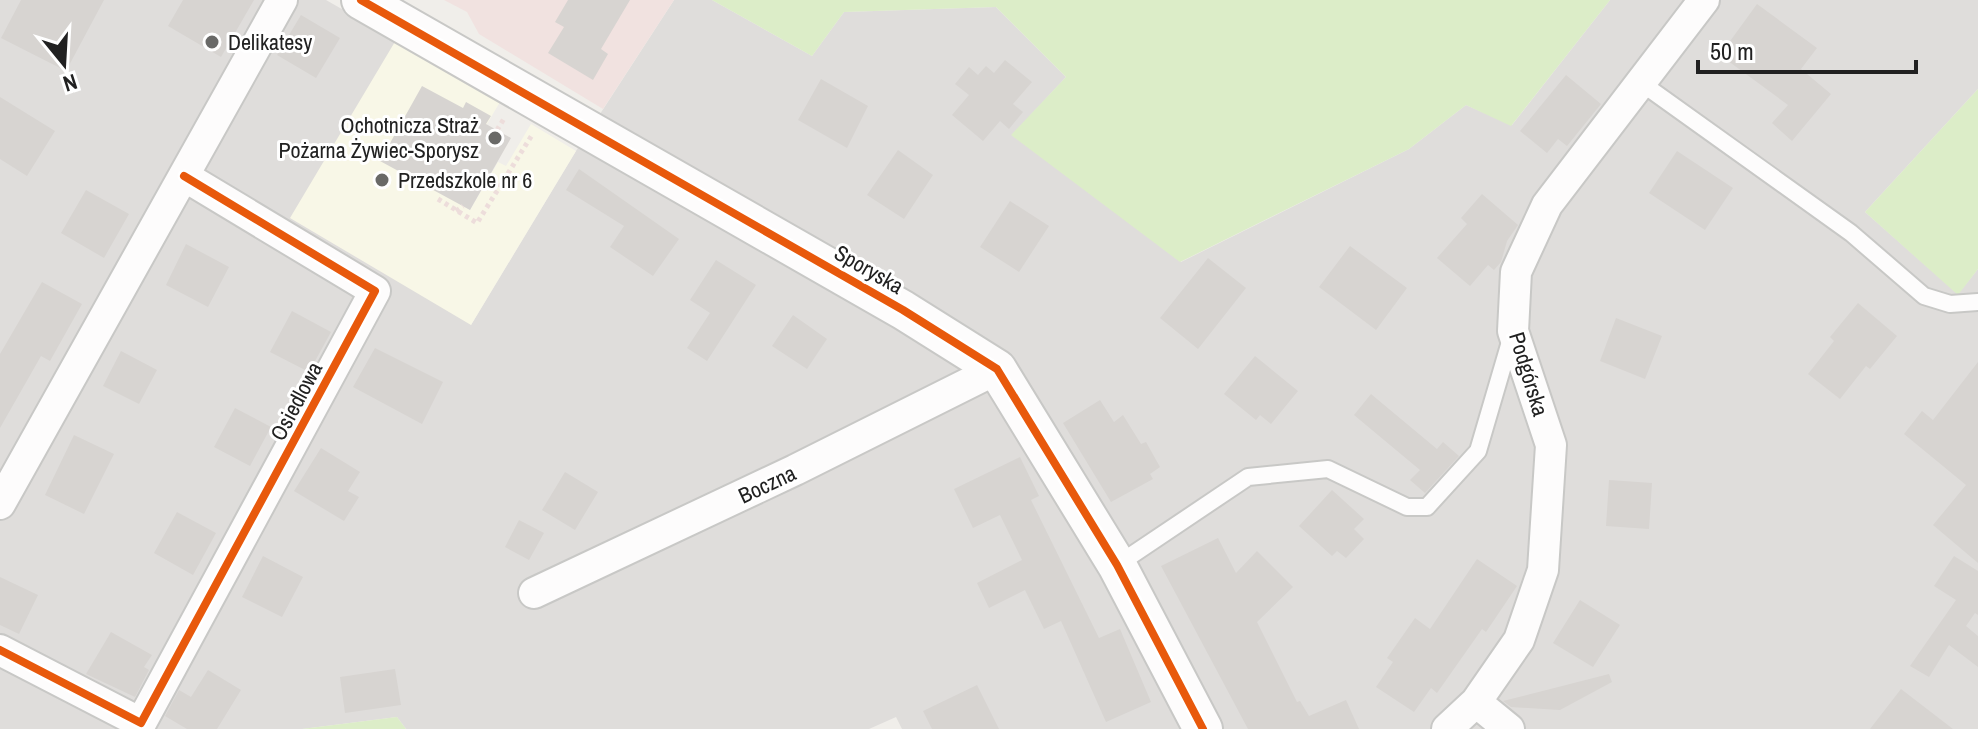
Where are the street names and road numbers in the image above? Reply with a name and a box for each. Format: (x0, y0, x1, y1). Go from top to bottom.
street label: Sporyska (829, 237, 909, 301)
street label: Podgórska (1502, 328, 1556, 420)
street label: Osiedlowa (263, 356, 329, 446)
street label: Boczna (733, 458, 801, 510)

